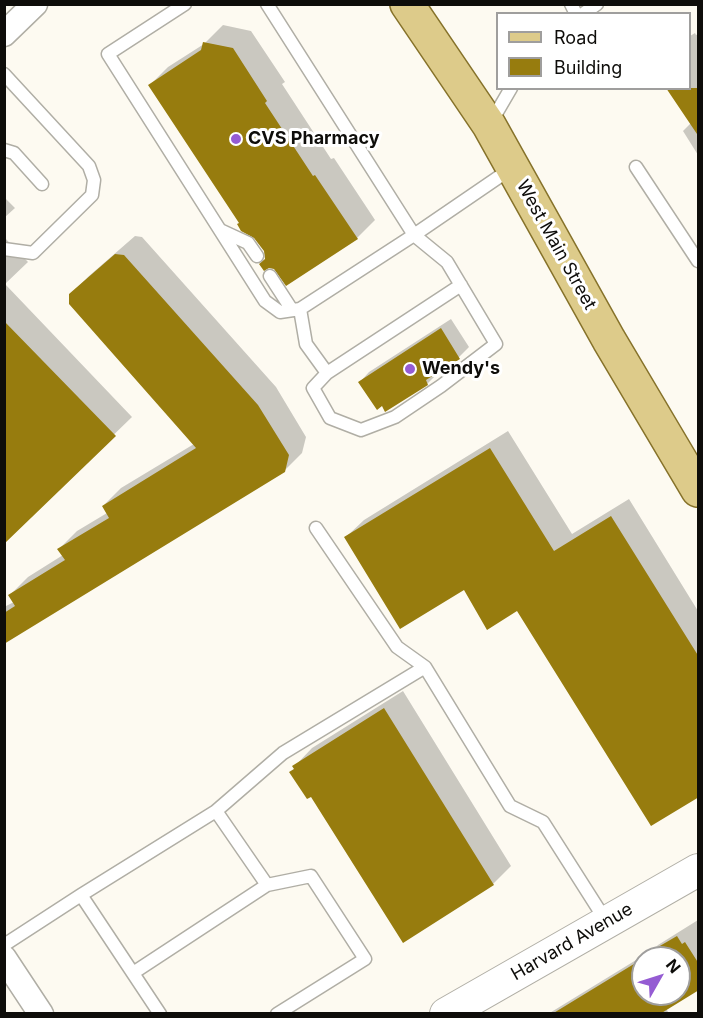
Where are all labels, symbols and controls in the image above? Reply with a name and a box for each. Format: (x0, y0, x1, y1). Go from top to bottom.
legend (496, 12, 691, 90)
text: Road (554, 27, 597, 48)
text: Building (554, 57, 622, 78)
place label: CVS Pharmacy (248, 128, 380, 150)
marker: CVS Pharmacy (229, 132, 243, 146)
street label: West Main Street (511, 176, 601, 314)
place label: Wendy's (422, 358, 500, 380)
marker: Wendy's (403, 362, 417, 376)
street label: Harvard Avenue (508, 899, 636, 985)
north arrow (631, 946, 691, 1006)
text: N (662, 955, 685, 977)

